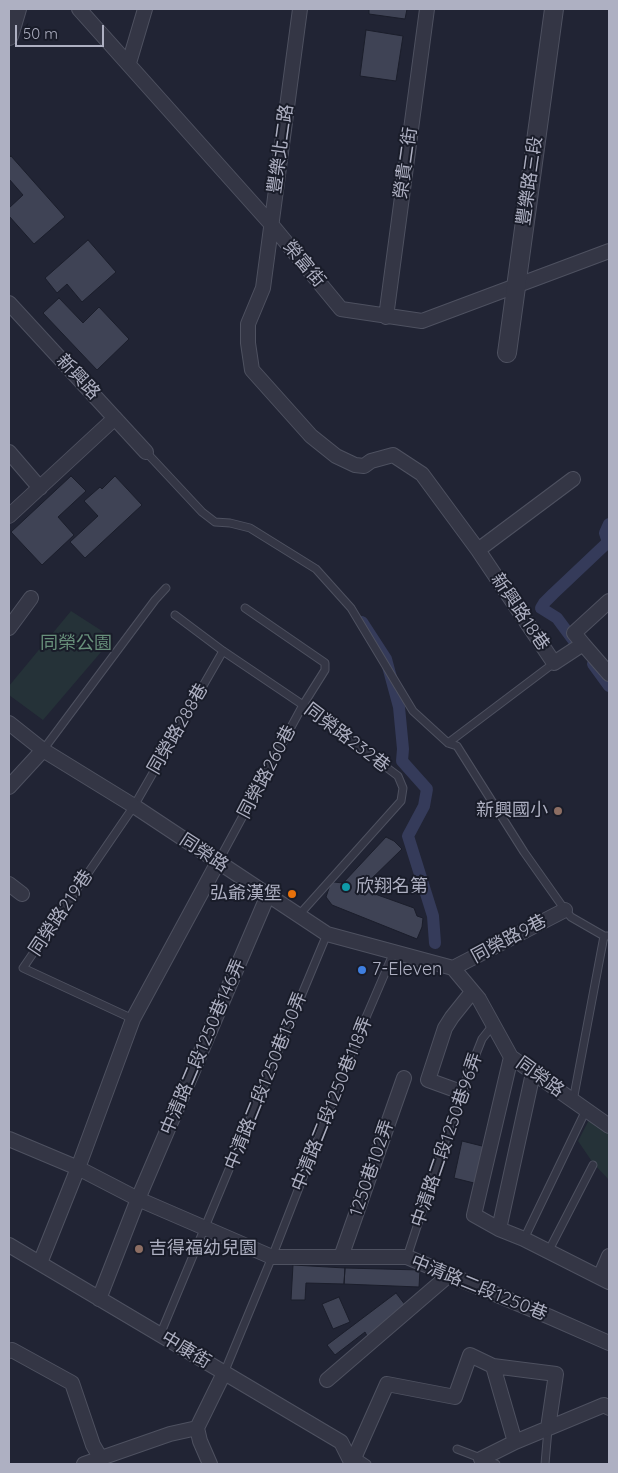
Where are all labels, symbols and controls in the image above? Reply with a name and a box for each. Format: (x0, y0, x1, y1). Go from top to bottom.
scale bar (18, 15, 106, 47)
text: 50 m (23, 24, 58, 43)
street label: 豐樂北二路 (264, 103, 298, 195)
street label: 榮貴二街 (390, 126, 422, 200)
street label: 豐樂路三段 (513, 135, 547, 227)
street label: 榮富街 (278, 236, 330, 292)
street label: 新興路 (52, 350, 104, 404)
street label: 新興路18巷 (486, 569, 554, 655)
park label: 同榮公園 (40, 633, 112, 655)
street label: 同榮路288巷 (143, 680, 213, 778)
street label: 同榮路232巷 (300, 699, 394, 777)
street label: 同榮路260巷 (233, 722, 301, 822)
place label: 新興國小 (476, 800, 548, 822)
marker: 新興國小 (552, 805, 564, 817)
street label: 同榮路 (175, 829, 233, 877)
street label: 同榮路219巷 (24, 866, 98, 960)
place label: 欣翔名第 (356, 876, 428, 898)
marker: 欣翔名第 (340, 881, 352, 893)
place label: 弘爺漢堡 (210, 883, 282, 905)
marker: 弘爺漢堡 (286, 888, 298, 900)
street label: 同榮路9巷 (468, 910, 550, 968)
street label: 中清路二段1250巷146弄 (156, 956, 250, 1138)
place label: 7-Eleven (372, 959, 443, 981)
marker: 7-Eleven (356, 964, 368, 976)
street label: 中清路二段1250巷130弄 (220, 989, 312, 1173)
street label: 中清路二段1250巷118弄 (287, 1014, 377, 1194)
street label: 中清路二段1250巷96弄 (407, 1050, 487, 1230)
street label: 同榮路 (512, 1052, 568, 1102)
street label: 1250巷102弄 (345, 1117, 399, 1219)
place label: 吉得福幼兒園 (149, 1238, 257, 1260)
marker: 吉得福幼兒園 (133, 1243, 145, 1255)
street label: 中清路二段1250巷 (408, 1251, 550, 1325)
street label: 中康街 (157, 1327, 215, 1373)

